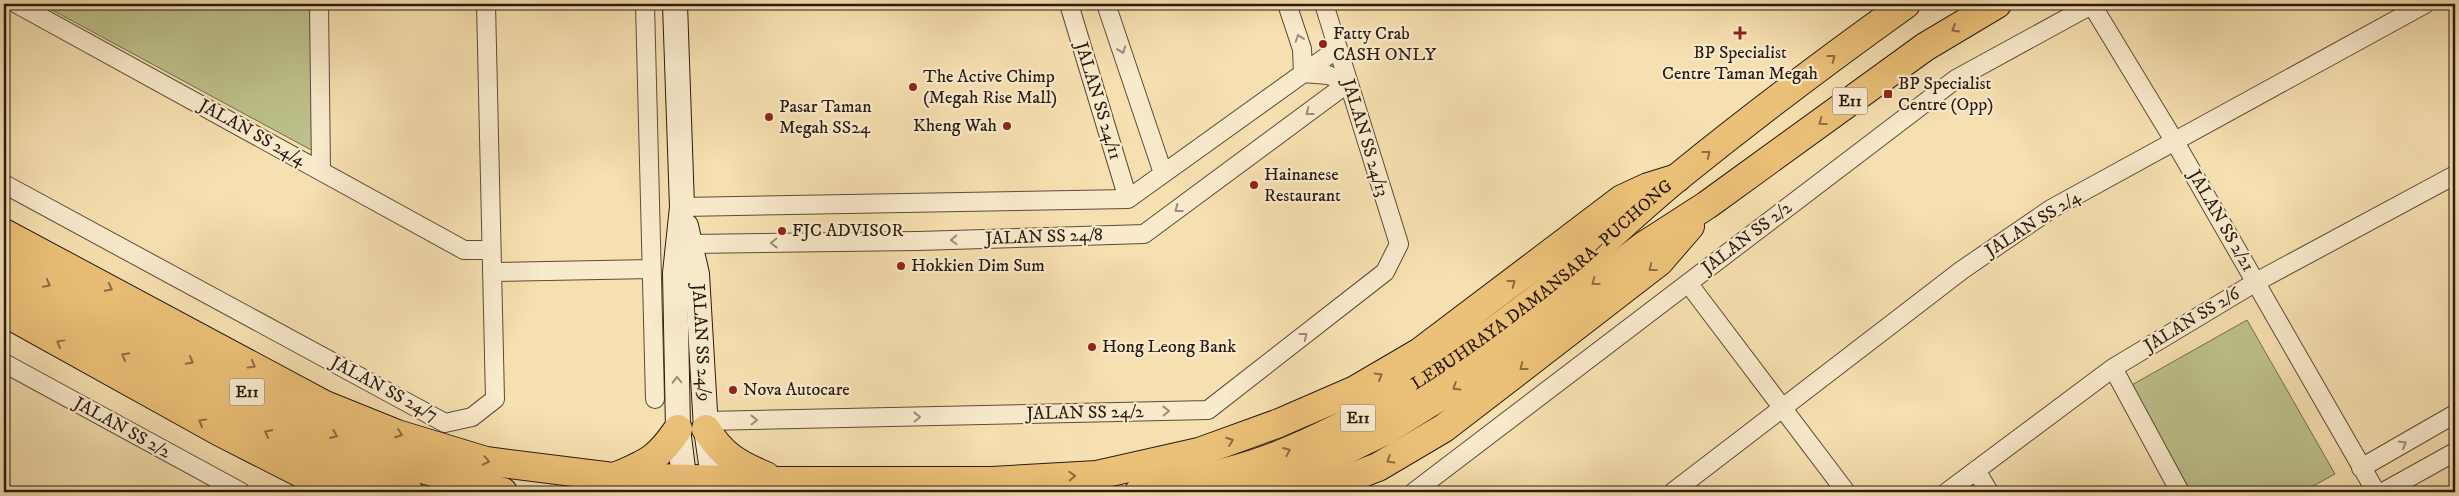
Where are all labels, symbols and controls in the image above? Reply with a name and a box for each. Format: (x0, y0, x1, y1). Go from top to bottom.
one-way arrow (1951, 22, 1960, 32)
place label: Fatty Crab CASH ONLY (1333, 23, 1437, 66)
marker: BP Specialist Centre Taman Megah (1733, 26, 1747, 40)
one-way arrow (1295, 34, 1305, 43)
street label: JALAN SS 24/11 (1069, 38, 1126, 162)
marker: Fatty Crab CASH ONLY (1317, 38, 1329, 50)
place label: BP Specialist Centre Taman Megah (1662, 42, 1819, 85)
one-way arrow (1116, 45, 1126, 54)
one-way arrow (1826, 55, 1835, 63)
place label: The Active Chimp (Megah Rise Mall) (923, 66, 1057, 109)
place label: BP Specialist Centre (Opp) (1898, 73, 1993, 116)
street label: JALAN SS 24/13 (1336, 75, 1393, 200)
marker: The Active Chimp (Megah Rise Mall) (907, 81, 919, 93)
road number: E11 (1832, 88, 1868, 114)
marker: BP Specialist Centre (Opp) (1882, 88, 1894, 100)
street label: JALAN SS 24/4 (193, 94, 310, 172)
place label: Pasar Taman Megah SS24 (779, 96, 872, 139)
one-way arrow (1305, 106, 1315, 115)
marker: Pasar Taman Megah SS24 (763, 111, 775, 123)
place label: Kheng Wah (913, 115, 998, 137)
one-way arrow (1818, 116, 1828, 125)
marker: Kheng Wah (1001, 120, 1013, 132)
one-way arrow (1701, 152, 1710, 160)
place label: Hainanese Restaurant (1264, 164, 1341, 207)
street label: JALAN SS 2/21 (2182, 165, 2259, 276)
street label: LEBUHRAYA DAMANSARA–PUCHONG (1408, 175, 1678, 395)
marker: Hainanese Restaurant (1248, 179, 1260, 191)
street label: JALAN SS 2/4 (1980, 186, 2085, 263)
street label: JALAN SS 2/2 (1696, 197, 1796, 280)
one-way arrow (1174, 203, 1184, 212)
place label: FJC ADVISOR (792, 220, 903, 242)
street label: JALAN SS 24/8 (983, 224, 1103, 250)
marker: FJC ADVISOR (776, 225, 788, 237)
one-way arrow (950, 235, 958, 246)
one-way arrow (770, 238, 778, 248)
place label: Hokkien Dim Sum (911, 255, 1045, 277)
marker: Hokkien Dim Sum (895, 260, 907, 272)
one-way arrow (1649, 262, 1658, 270)
one-way arrow (1591, 276, 1601, 285)
one-way arrow (41, 278, 50, 288)
street label: JALAN SS 24/9 (686, 281, 715, 402)
one-way arrow (1506, 281, 1515, 289)
one-way arrow (103, 282, 112, 292)
street label: JALAN SS 2/6 (2139, 283, 2244, 358)
one-way arrow (1298, 333, 1307, 341)
place label: Hong Leong Bank (1102, 336, 1236, 358)
one-way arrow (56, 339, 65, 349)
marker: Hong Leong Bank (1086, 341, 1098, 353)
street label: JALAN SS 24/7 (325, 351, 441, 426)
one-way arrow (121, 352, 130, 362)
one-way arrow (184, 355, 193, 365)
one-way arrow (246, 359, 255, 369)
one-way arrow (1519, 361, 1529, 370)
one-way arrow (1374, 372, 1383, 382)
one-way arrow (672, 376, 682, 384)
road number: E11 (230, 378, 264, 406)
place label: Nova Autocare (743, 379, 850, 401)
one-way arrow (1452, 381, 1461, 390)
marker: Nova Autocare (727, 384, 739, 396)
street label: JALAN SS 2/2 (68, 391, 174, 464)
street label: JALAN SS 24/2 (1024, 401, 1144, 425)
road number: E11 (1340, 404, 1376, 432)
one-way arrow (1163, 406, 1171, 416)
one-way arrow (913, 412, 921, 423)
one-way arrow (750, 415, 758, 425)
one-way arrow (198, 418, 207, 428)
one-way arrow (329, 428, 338, 439)
one-way arrow (394, 428, 402, 438)
one-way arrow (264, 429, 273, 439)
one-way arrow (1226, 437, 1234, 447)
one-way arrow (2398, 440, 2407, 450)
one-way arrow (1282, 447, 1291, 458)
one-way arrow (1387, 454, 1396, 464)
one-way arrow (482, 455, 491, 466)
one-way arrow (1069, 471, 1077, 482)

